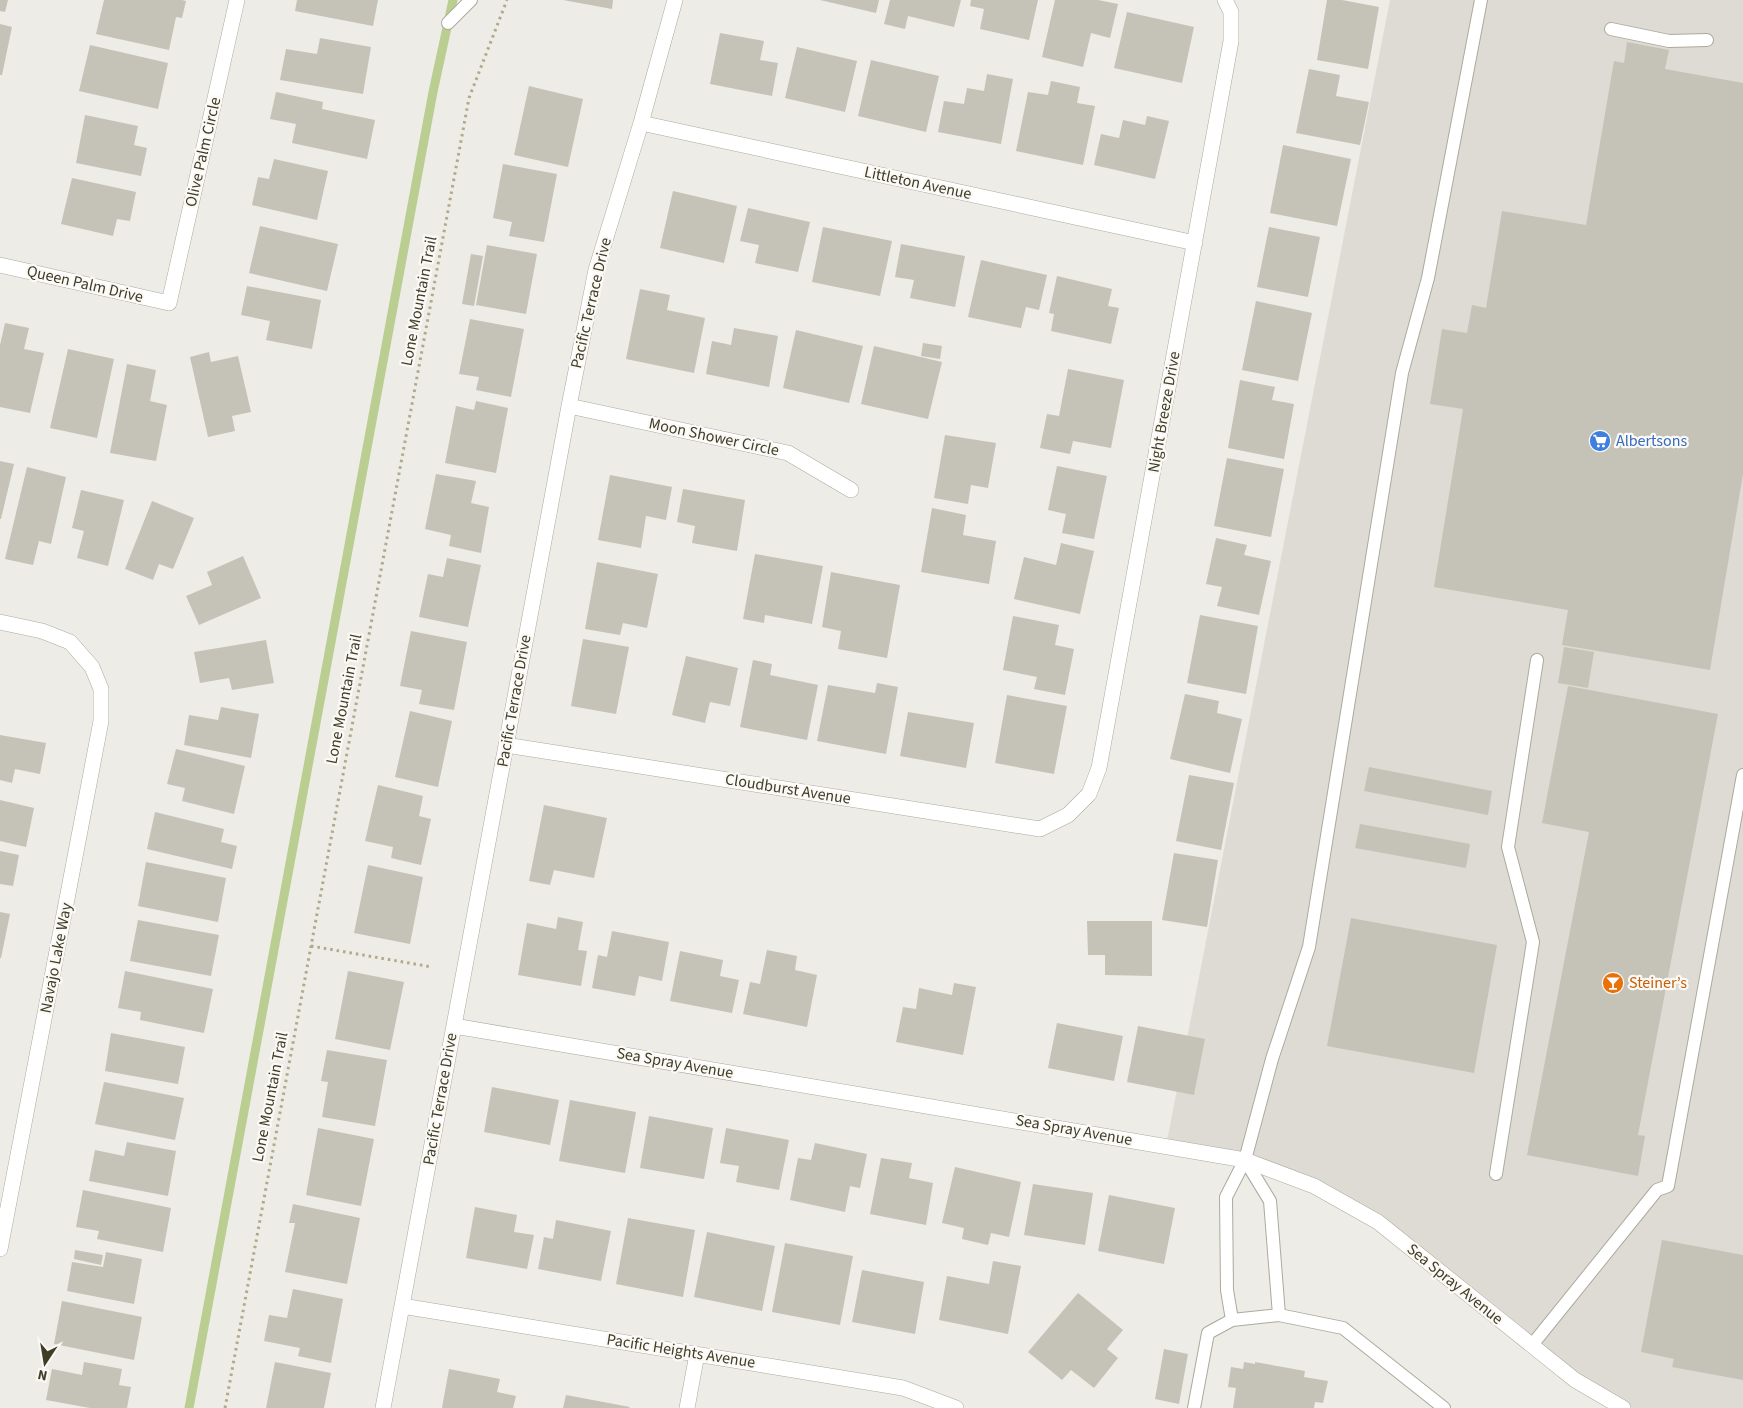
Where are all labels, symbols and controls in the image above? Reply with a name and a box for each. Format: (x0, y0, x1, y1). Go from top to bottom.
street label: Olive Palm Circle (180, 95, 226, 209)
street label: Littleton Avenue (862, 161, 974, 205)
street label: Lone Mountain Trail (396, 234, 442, 368)
street label: Pacific Terrace Drive (565, 235, 617, 371)
street label: Queen Palm Drive (25, 260, 145, 308)
street label: Night Breeze Drive (1143, 350, 1186, 474)
street label: Moon Shower Circle (647, 412, 781, 462)
supermarket icon: Albertsons (1588, 429, 1612, 453)
place label: Albertsons (1616, 430, 1687, 452)
street label: Lone Mountain Trail (321, 632, 367, 766)
street label: Pacific Terrace Drive (492, 633, 536, 769)
street label: Cloudburst Avenue (724, 768, 852, 810)
street label: Navajo Lake Way (35, 900, 78, 1015)
bar icon: Steiner’s (1601, 971, 1625, 995)
place label: Steiner’s (1629, 972, 1687, 994)
street label: Lone Mountain Trail (247, 1030, 293, 1164)
street label: Pacific Terrace Drive (418, 1031, 462, 1167)
street label: Sea Spray Avenue (615, 1042, 735, 1084)
street label: Sea Spray Avenue (1014, 1109, 1134, 1151)
street label: Sea Spray Avenue (1402, 1238, 1508, 1330)
street label: Pacific Heights Avenue (605, 1328, 757, 1374)
north arrow (20, 1338, 70, 1388)
text: N (36, 1364, 49, 1385)

